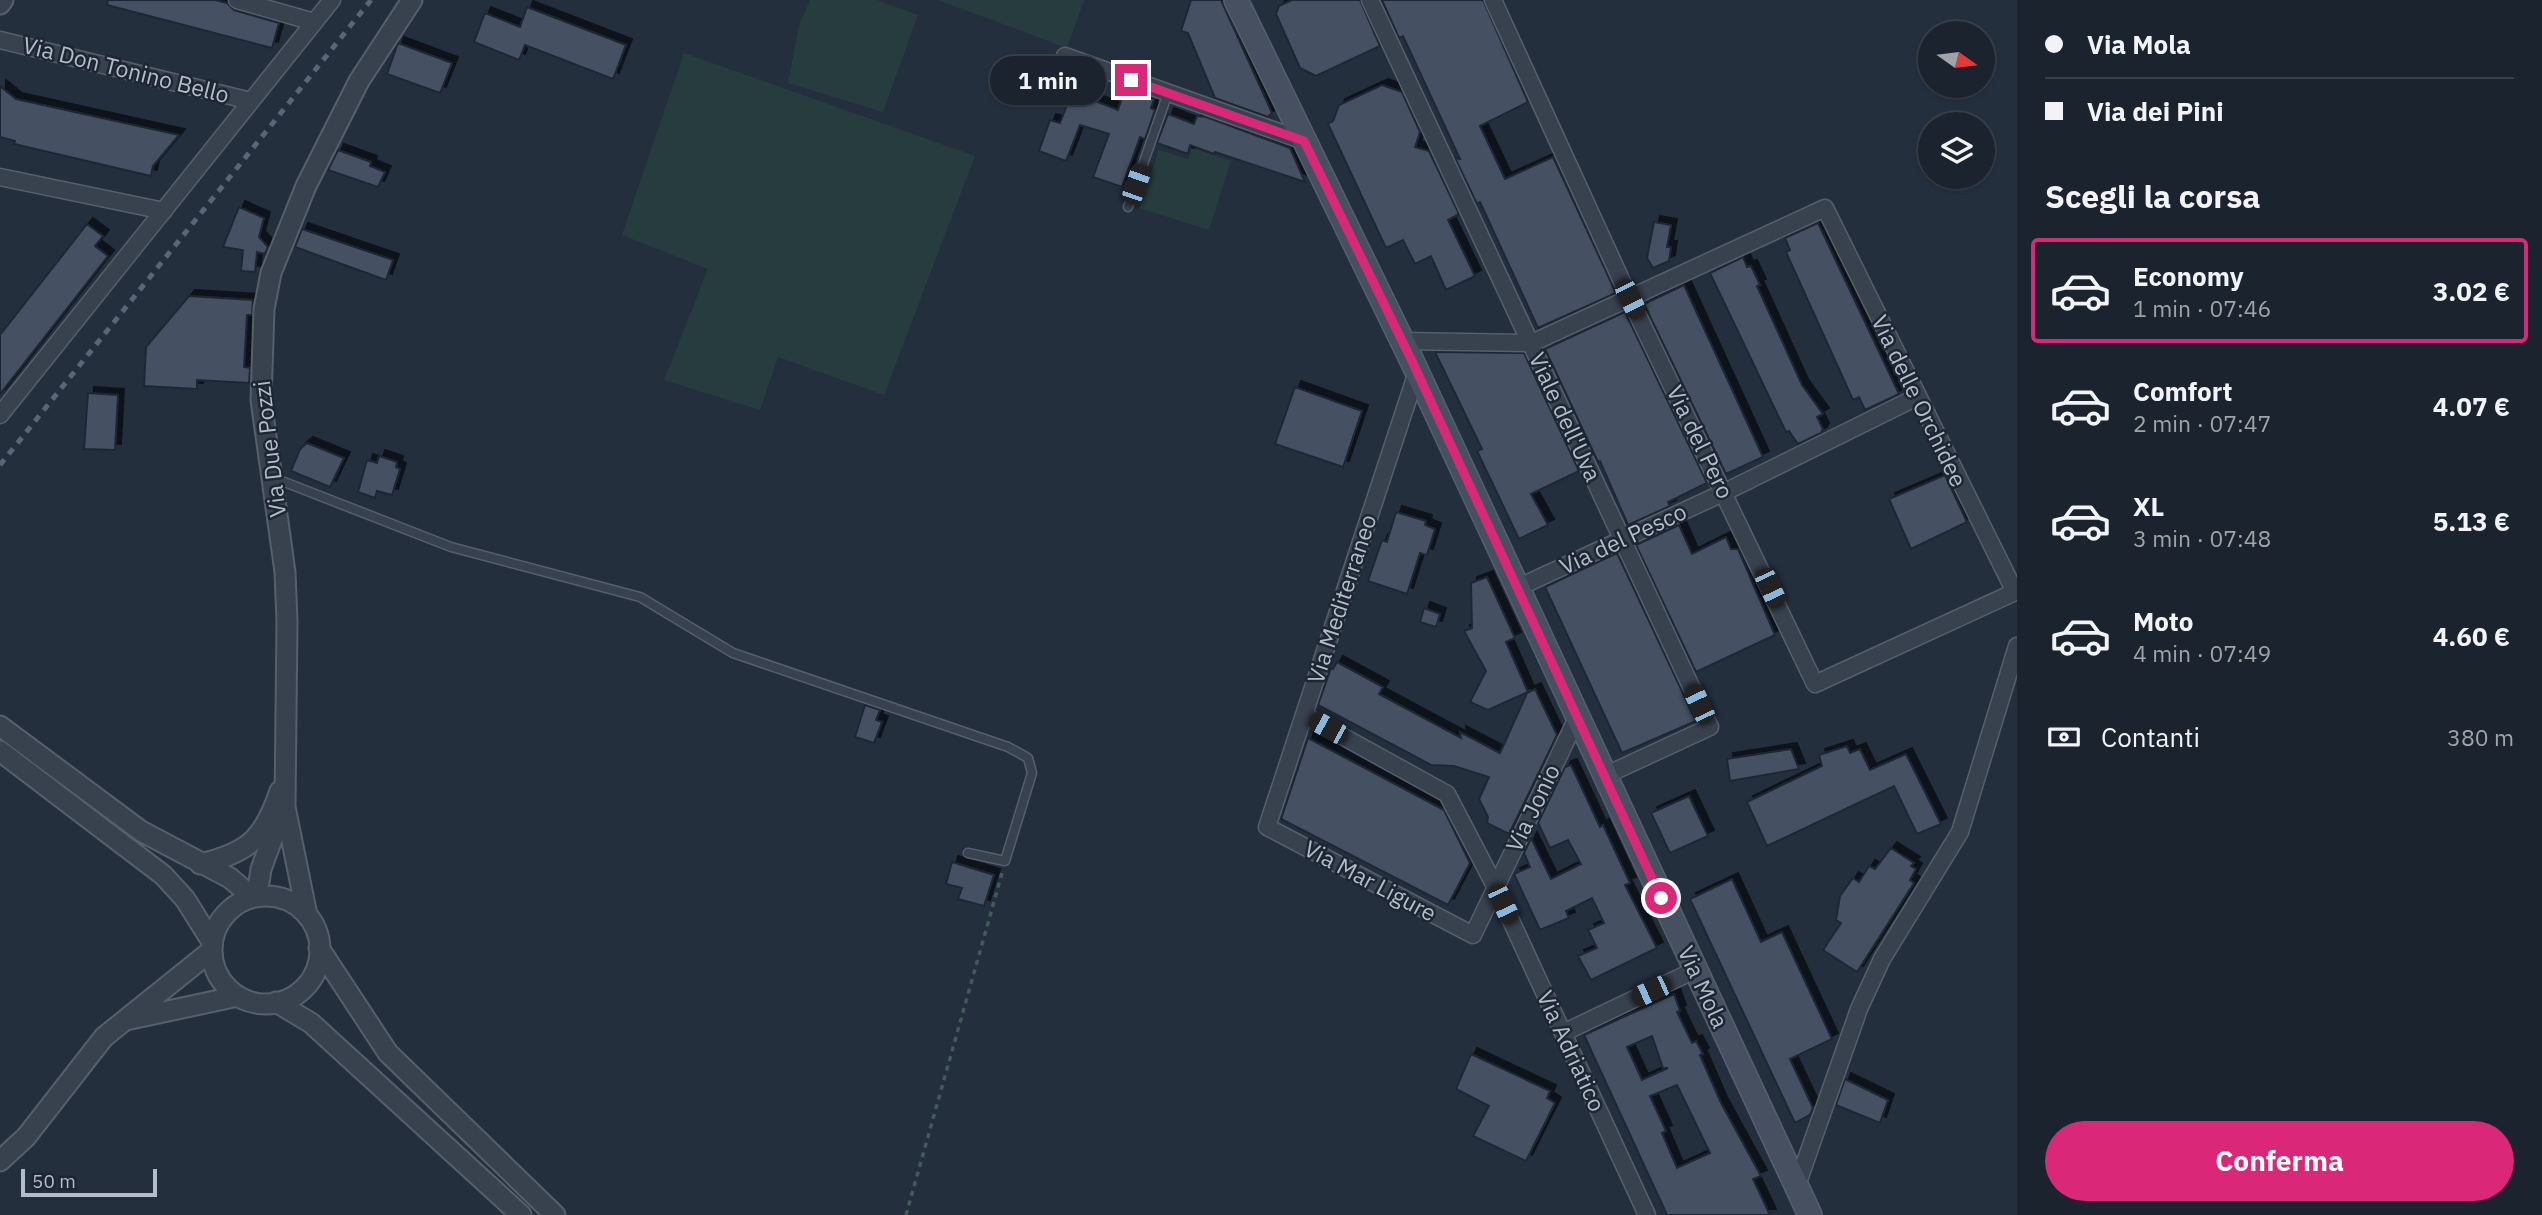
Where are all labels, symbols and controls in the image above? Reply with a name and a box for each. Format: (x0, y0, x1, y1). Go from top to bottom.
north arrow (1918, 21, 1995, 98)
map controls (1918, 21, 1995, 189)
text: Via Mola (2087, 27, 2191, 61)
street label: Via Don Tonino Bello (20, 29, 233, 109)
callout: 1 min (991, 56, 1106, 104)
route end (1115, 64, 1147, 96)
text: 1 min (1018, 65, 1078, 95)
text: Via dei Pini (2087, 94, 2224, 128)
button: layers (1918, 112, 1995, 189)
car (1120, 161, 1153, 207)
text: Scegli la corsa (2045, 175, 2261, 217)
icon: car (2049, 259, 2112, 322)
text: Economy (2133, 259, 2244, 293)
text: 3.02 € (2433, 274, 2510, 308)
car (1612, 276, 1649, 322)
text: 1 min · 07:46 (2133, 293, 2271, 323)
street label: Via delle Orchidee (1865, 310, 1974, 491)
street label: Viale dell'Uva (1523, 347, 1609, 486)
icon: car (2049, 374, 2112, 437)
text: Comfort (2133, 374, 2232, 408)
street label: Via Due Pozzi (246, 379, 292, 519)
street label: Via del Pero (1661, 380, 1741, 503)
text: 4.07 € (2433, 389, 2510, 423)
text: 2 min · 07:47 (2133, 408, 2271, 438)
icon: car (2049, 489, 2112, 552)
text: XL (2133, 489, 2164, 523)
street label: Via del Pesco (1554, 496, 1691, 581)
text: 5.13 € (2433, 504, 2510, 538)
street label: Via Mediterraneo (1300, 510, 1383, 687)
text: 3 min · 07:48 (2133, 523, 2271, 553)
car (1752, 565, 1789, 611)
icon: car (2049, 604, 2112, 667)
text: Moto (2133, 604, 2193, 638)
text: 4.60 € (2433, 619, 2510, 653)
text: 4 min · 07:49 (2133, 638, 2271, 668)
car (1681, 681, 1718, 727)
car (1305, 709, 1352, 747)
icon: cash (2045, 718, 2083, 756)
text: Contanti (2101, 720, 2200, 754)
text: 380 m (2447, 722, 2514, 752)
street label: Via Jonio (1498, 759, 1566, 856)
street label: Via Mar Ligure (1299, 833, 1442, 928)
car (1485, 881, 1522, 927)
route start (1645, 882, 1677, 914)
street label: Via Mola (1672, 941, 1736, 1033)
car (1628, 973, 1675, 1009)
street label: Via Adriatico (1531, 985, 1613, 1116)
button: Conferma (2045, 1121, 2514, 1201)
scale bar (21, 1166, 158, 1198)
text: 50 m (32, 1169, 76, 1193)

